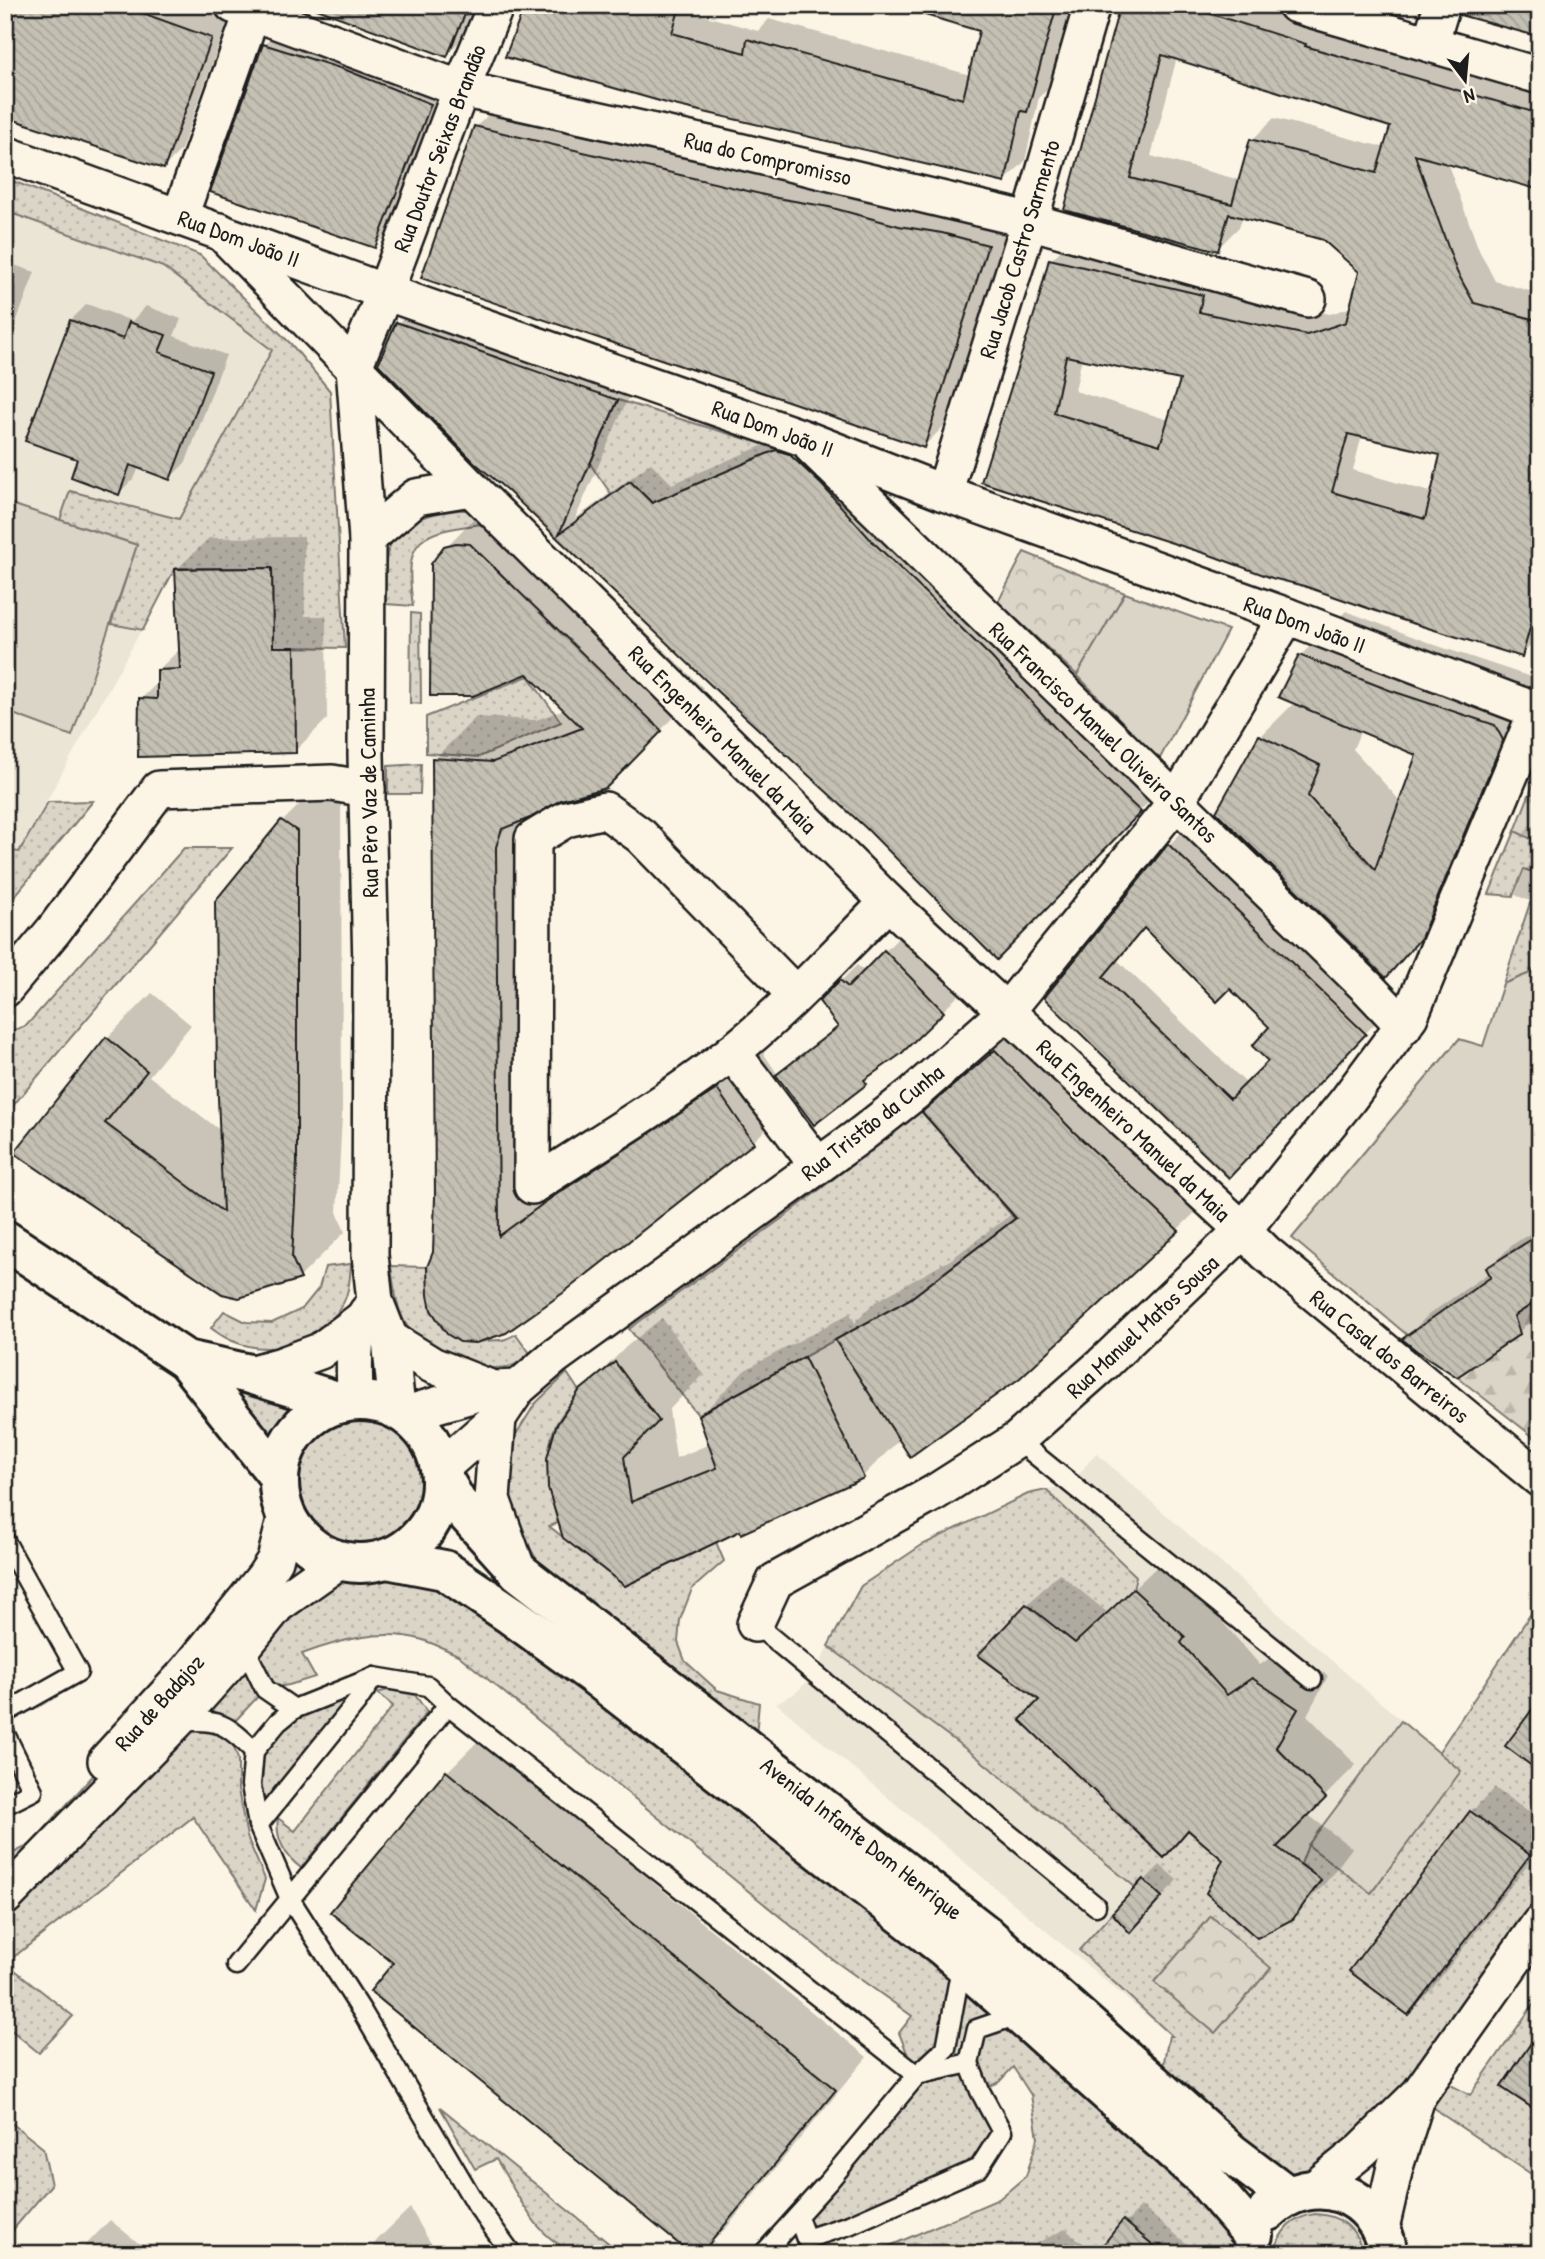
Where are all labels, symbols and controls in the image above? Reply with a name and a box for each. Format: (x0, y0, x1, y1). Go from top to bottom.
street label: Rua Doutor Seixas Brandão (385, 40, 493, 256)
north arrow (1430, 46, 1500, 116)
text: N (1461, 82, 1478, 110)
street label: Rua do Compromisso (681, 124, 855, 192)
street label: Rua Jacob Castro Sarmento (971, 136, 1067, 362)
street label: Rua Dom João II (174, 202, 304, 274)
street label: Rua Dom João II (708, 392, 838, 464)
street label: Rua Dom João II (1240, 588, 1370, 660)
street label: Rua Francisco Manuel Oliveira Santos (983, 614, 1225, 850)
street label: Rua Engenheiro Manuel da Maia (622, 638, 824, 840)
street label: Rua Pêro Vaz de Caminha (351, 688, 385, 898)
street label: Rua Engenheiro Manuel da Maia (1030, 1032, 1238, 1228)
street label: Rua Tristão da Cunha (794, 1056, 950, 1188)
street label: Rua Manuel Matos Sousa (1059, 1247, 1225, 1405)
street label: Rua Casal dos Barreiros (1304, 1282, 1476, 1430)
street label: Rua de Badajoz (107, 1647, 211, 1757)
street label: Avenida Infante Dom Henrique (754, 1749, 970, 1927)

